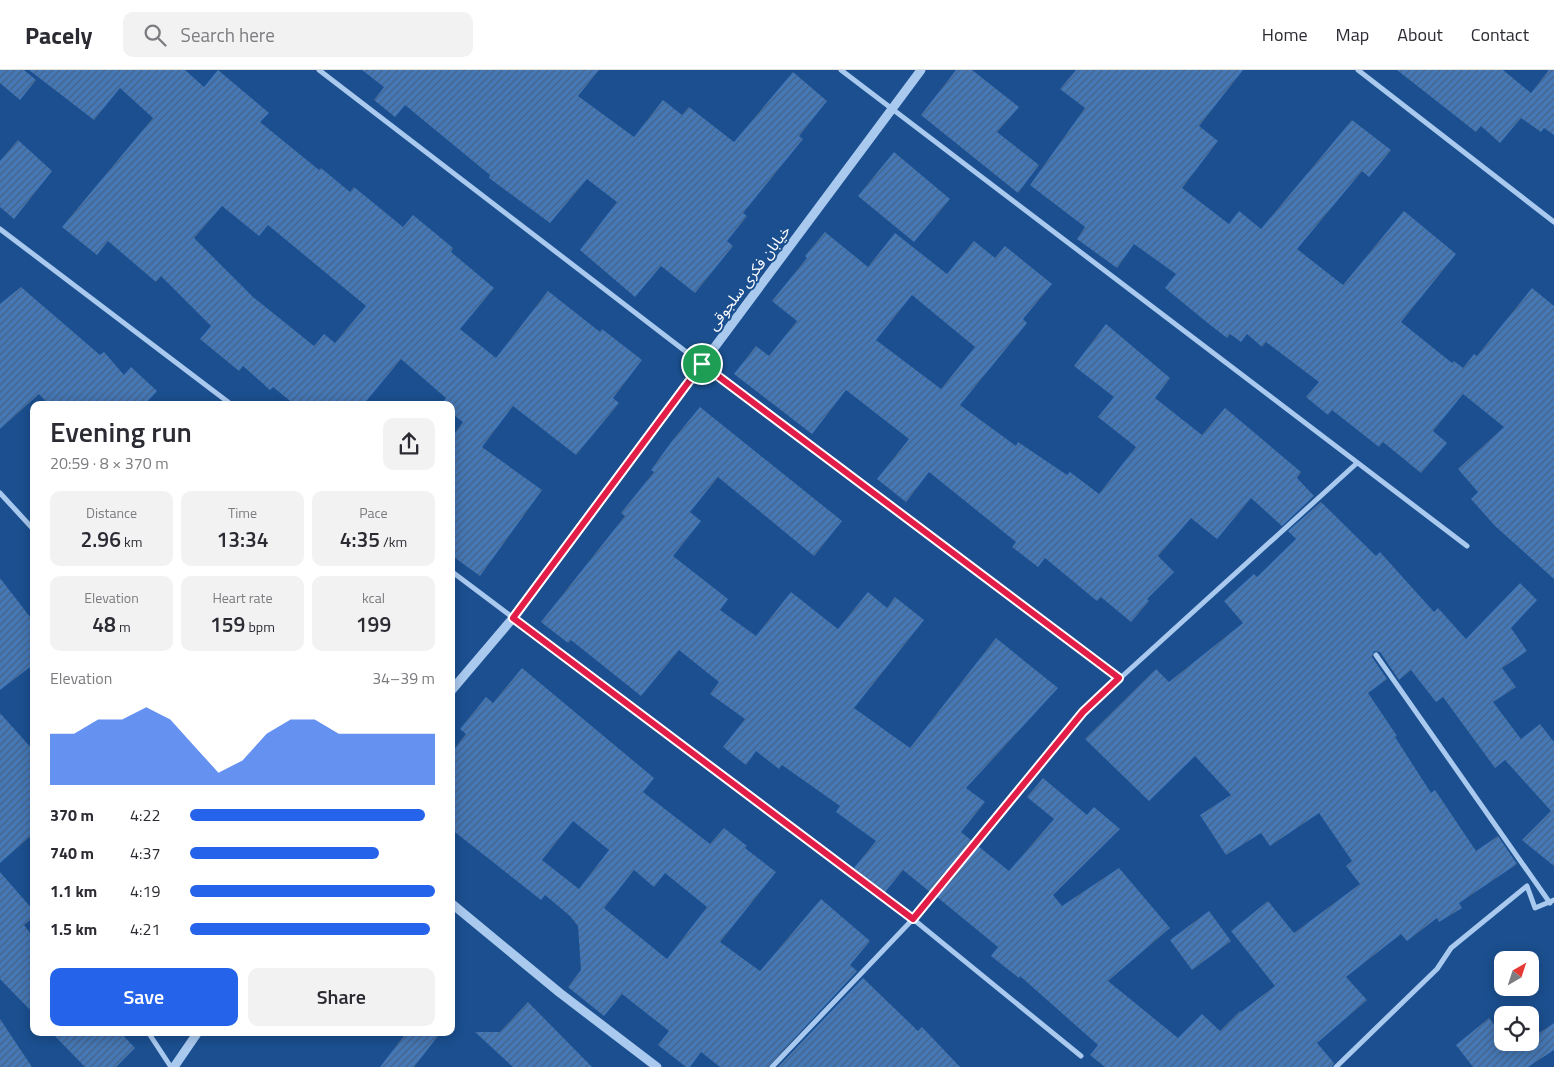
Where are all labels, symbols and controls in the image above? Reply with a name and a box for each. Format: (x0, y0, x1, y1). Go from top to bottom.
search box (123, 12, 473, 57)
text: Pacely (25, 17, 93, 53)
text: Search here (181, 20, 275, 49)
icon: search (141, 21, 169, 49)
text: Home (1262, 21, 1308, 48)
text: Map (1336, 21, 1369, 48)
text: About (1397, 21, 1443, 48)
text: Contact (1471, 21, 1529, 48)
street label: خیابان فکری سلجوقی (701, 220, 796, 335)
pin (681, 343, 723, 385)
icon: arrive (688, 350, 716, 378)
text: Evening run (50, 410, 192, 453)
button: share (383, 418, 435, 470)
text: 20:59 · 8 × 370 m (50, 451, 169, 475)
text: Distance (86, 502, 137, 523)
text: Time (228, 502, 257, 523)
text: Pace (359, 502, 388, 523)
text: 2.96 (81, 523, 121, 555)
text: 13:34 (216, 523, 269, 555)
text: 4:35 (340, 523, 380, 555)
text: km (121, 531, 142, 552)
text: /km (380, 531, 407, 552)
text: Elevation (84, 587, 139, 608)
text: Heart rate (212, 587, 273, 608)
text: kcal (362, 587, 385, 608)
text: 48 (92, 608, 116, 640)
text: 159 (210, 608, 245, 640)
text: 199 (356, 608, 391, 640)
text: m (116, 616, 131, 637)
text: bpm (245, 616, 275, 637)
text: Elevation (50, 666, 112, 690)
text: 34–39 m (372, 666, 435, 690)
text: 370 m (50, 803, 94, 827)
text: 4:22 (130, 803, 160, 827)
text: 740 m (50, 841, 94, 865)
text: 4:37 (130, 841, 160, 865)
text: 1.1 km (50, 879, 97, 903)
text: 4:19 (130, 879, 160, 903)
text: 1.5 km (50, 917, 97, 941)
text: 4:21 (130, 917, 160, 941)
north arrow (1494, 951, 1539, 996)
map controls (1494, 951, 1539, 1051)
button: Save (50, 968, 238, 1026)
button: Share (248, 968, 435, 1026)
button: locate (1494, 1006, 1539, 1051)

